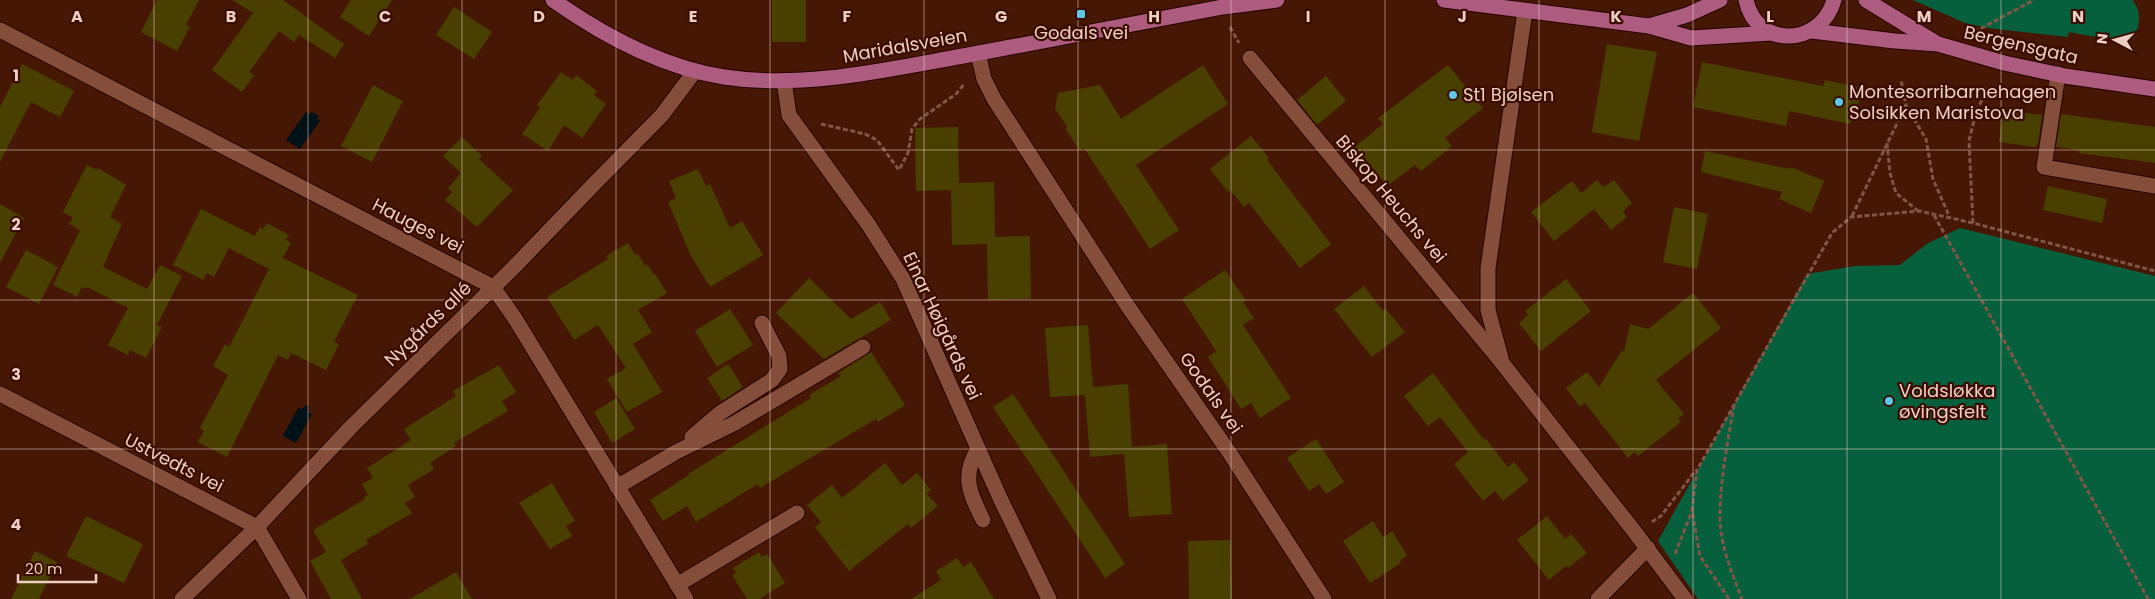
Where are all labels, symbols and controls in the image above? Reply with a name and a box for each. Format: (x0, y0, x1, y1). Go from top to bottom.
text: A (71, 5, 83, 28)
text: B (226, 5, 236, 28)
text: C (379, 5, 391, 28)
text: D (533, 5, 545, 28)
text: E (689, 5, 697, 28)
text: F (843, 5, 852, 28)
text: G (995, 5, 1007, 28)
text: H (1148, 5, 1160, 28)
text: I (1306, 5, 1310, 28)
text: J (1457, 5, 1467, 28)
text: K (1610, 5, 1622, 28)
text: L (1766, 5, 1774, 28)
text: M (1917, 5, 1931, 28)
text: N (2072, 5, 2084, 28)
marker: Godals vei (1075, 8, 1087, 20)
north arrow (2090, 15, 2140, 65)
street label: Bergensgata (1962, 19, 2081, 70)
place label: Godals vei (1034, 20, 1128, 45)
street label: Maridalsveien (841, 22, 969, 69)
text: N (2092, 32, 2113, 45)
text: 1 (13, 64, 19, 87)
place label: Montesorribarnehagen Solsikken Maristova (1849, 79, 2056, 125)
place label: St1 Bjølsen (1463, 82, 1554, 107)
marker: St1 Bjølsen (1447, 89, 1459, 101)
marker: Montesorribarnehagen Solsikken Maristova (1833, 96, 1845, 108)
street label: Biskop Heuchs vei (1330, 129, 1452, 268)
street label: Hauges vei (368, 192, 468, 259)
text: 2 (11, 213, 21, 236)
street label: Einar Høigårds vei (897, 248, 988, 404)
street label: Nygårds allé (379, 276, 477, 372)
street label: Godals vei (1174, 347, 1249, 438)
text: 3 (11, 363, 21, 386)
place label: Voldsløkka øvingsfelt (1899, 378, 1995, 424)
marker: Voldsløkka øvingsfelt (1883, 395, 1895, 407)
street label: Ustvedts vei (120, 427, 228, 498)
text: 4 (11, 513, 22, 536)
scale bar (18, 552, 95, 584)
text: 20 m (25, 558, 63, 579)

